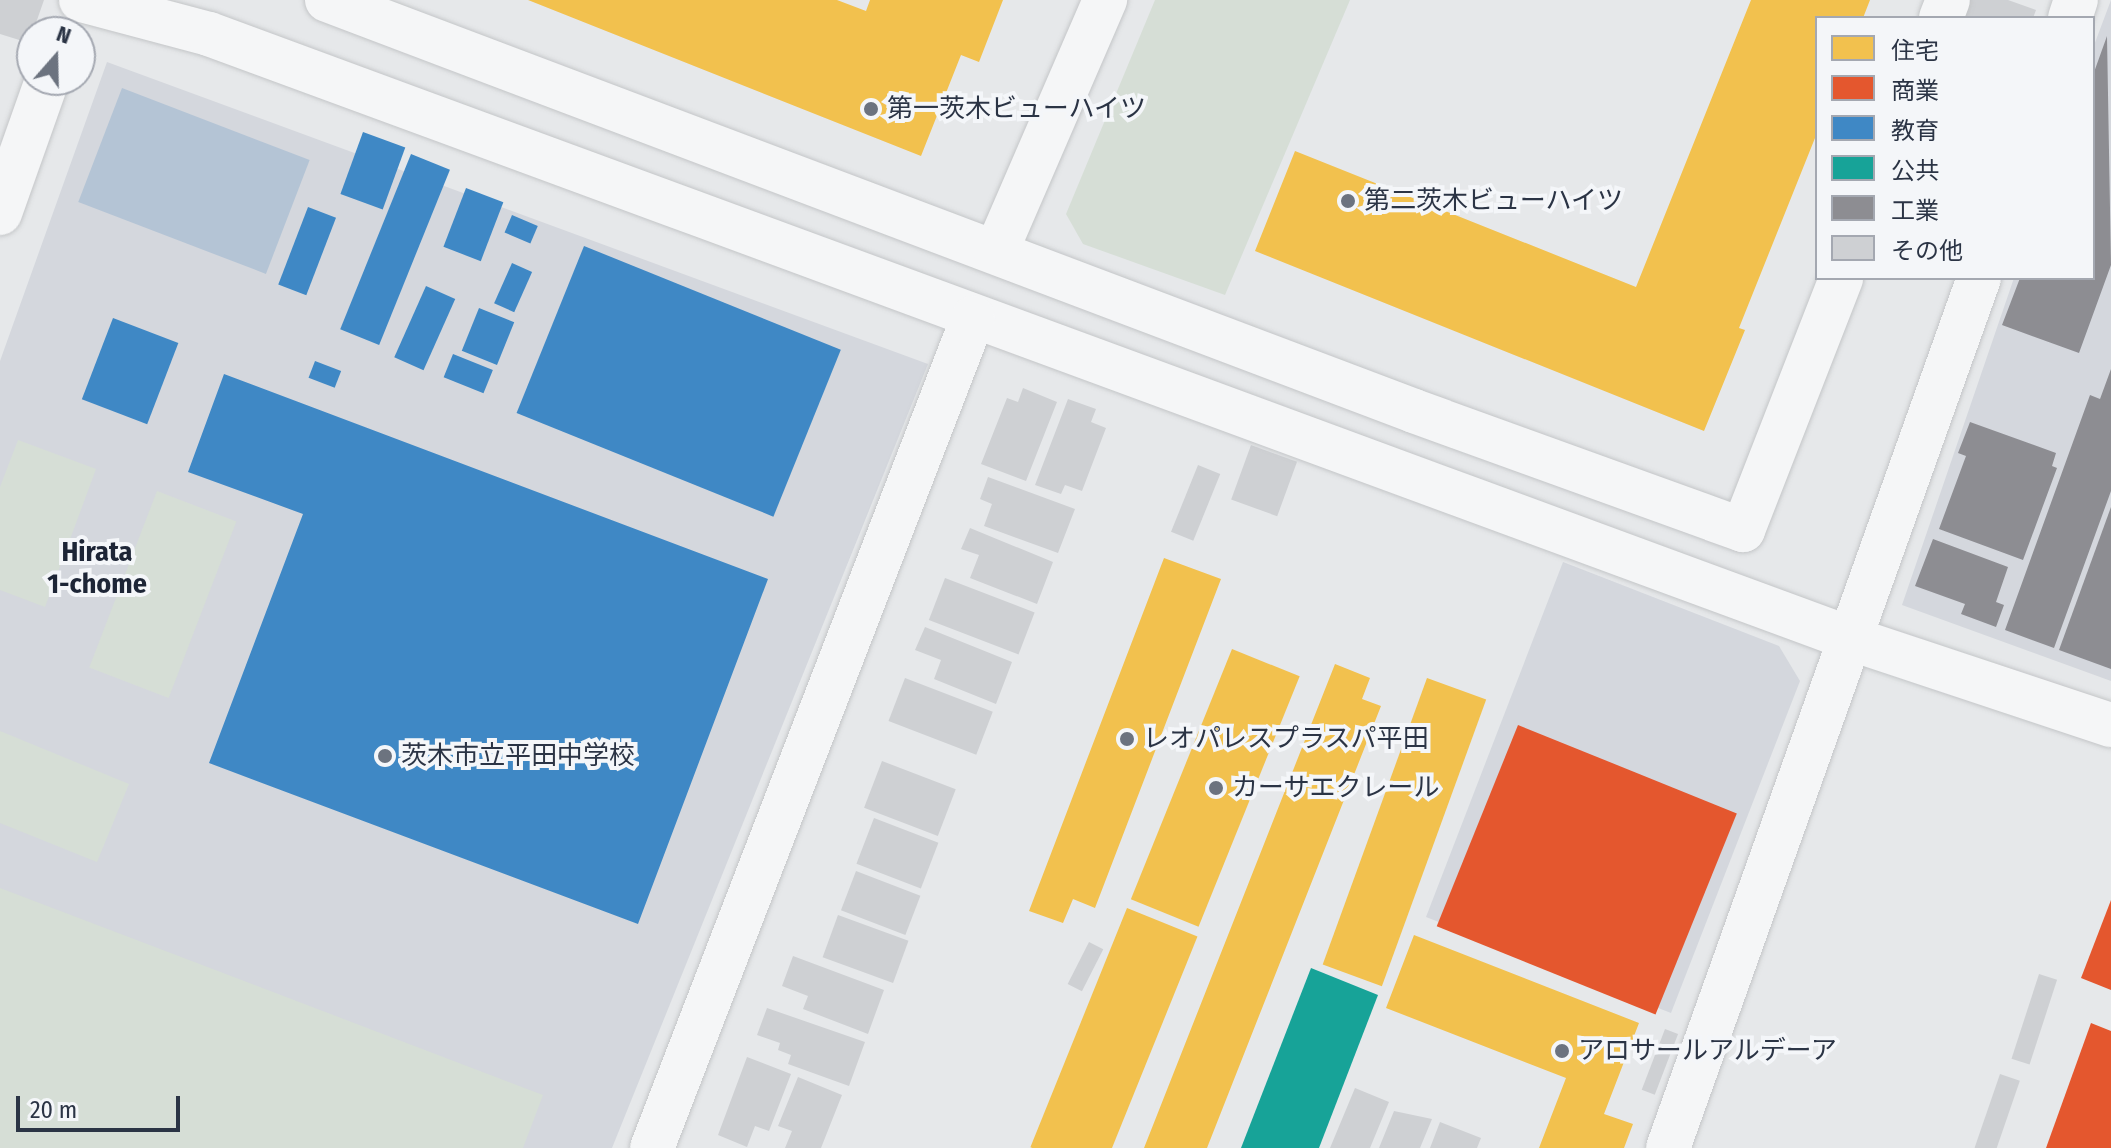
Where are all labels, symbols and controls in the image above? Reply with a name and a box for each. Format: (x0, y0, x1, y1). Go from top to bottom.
north arrow (16, 16, 96, 96)
legend (1815, 16, 2095, 280)
text: N (53, 20, 75, 50)
text: 住宅 (1891, 37, 1939, 65)
text: 商業 (1891, 77, 1939, 105)
place label: 第一茨木ビューハイツ (887, 93, 1147, 125)
marker: 第一茨木ビューハイツ (862, 100, 880, 118)
text: 教育 (1891, 117, 1939, 145)
text: 公共 (1891, 157, 1939, 185)
place label: 第二茨木ビューハイツ (1364, 185, 1624, 217)
marker: 第二茨木ビューハイツ (1339, 192, 1357, 210)
text: 工業 (1891, 197, 1939, 225)
text: その他 (1891, 237, 1963, 265)
district label: Hirata 1-chome (47, 535, 147, 601)
place label: レオパレスプラスパ平田 (1143, 723, 1429, 755)
marker: レオパレスプラスパ平田 (1118, 730, 1136, 748)
place label: 茨木市立平田中学校 (401, 740, 635, 772)
marker: 茨木市立平田中学校 (376, 747, 394, 765)
place label: カーサエクレール (1232, 772, 1440, 804)
marker: カーサエクレール (1207, 779, 1225, 797)
place label: アロサールアルデーア (1578, 1035, 1838, 1067)
marker: アロサールアルデーア (1553, 1042, 1571, 1060)
scale bar (20, 1080, 184, 1130)
text: 20 m (30, 1096, 77, 1124)

